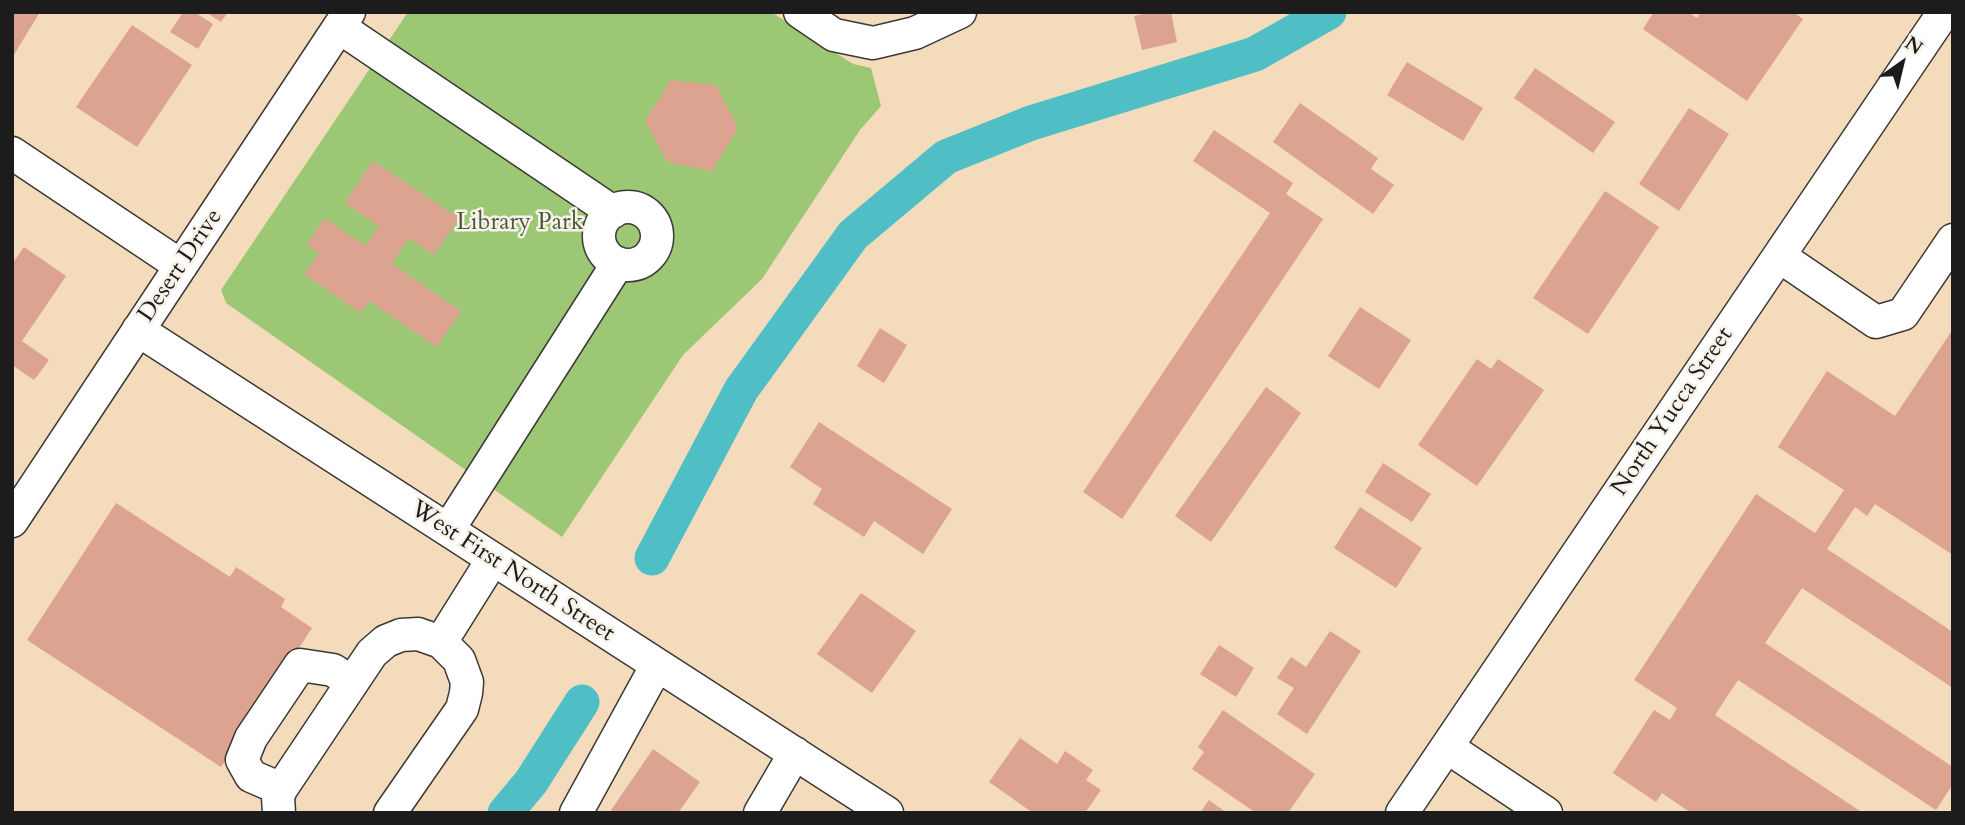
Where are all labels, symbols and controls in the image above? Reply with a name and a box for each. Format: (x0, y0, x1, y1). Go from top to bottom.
north arrow (1867, 28, 1937, 98)
text: N (1900, 30, 1928, 61)
street label: Desert Drive (133, 204, 229, 328)
park label: Library Park (456, 209, 584, 237)
street label: North Yucca Street (1606, 322, 1740, 502)
street label: West First North Street (404, 495, 620, 649)

